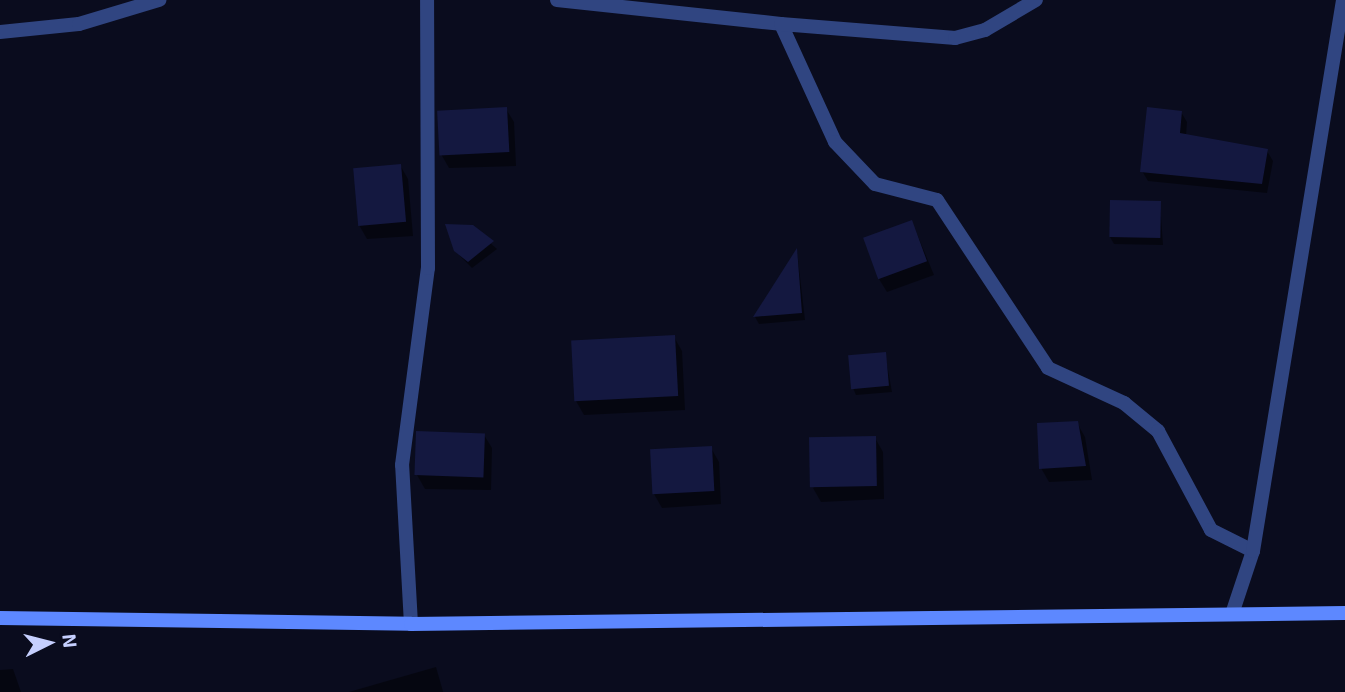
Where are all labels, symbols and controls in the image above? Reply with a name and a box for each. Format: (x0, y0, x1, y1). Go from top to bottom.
north arrow (14, 608, 84, 678)
text: N (58, 633, 83, 649)

